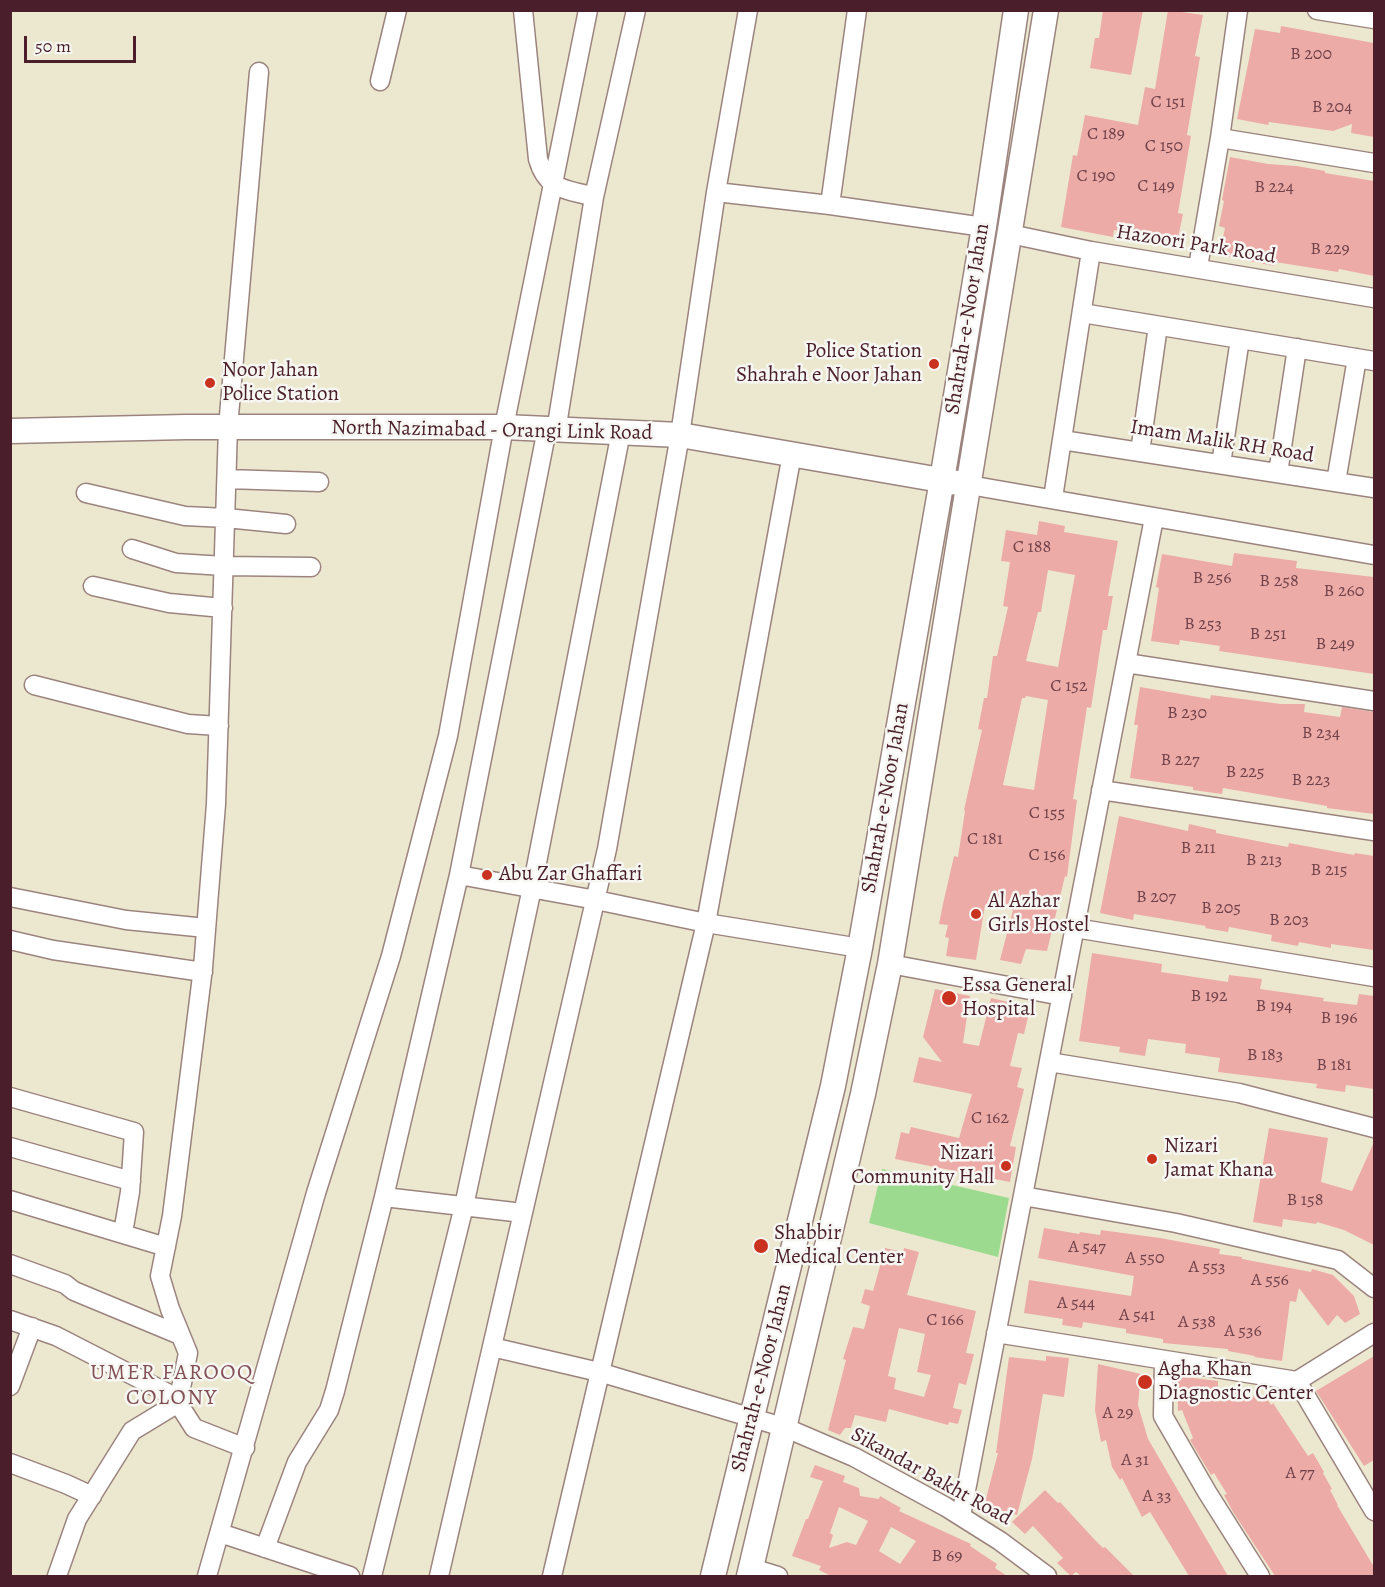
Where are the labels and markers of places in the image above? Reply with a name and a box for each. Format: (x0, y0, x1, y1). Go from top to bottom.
place label: Police Station Shahrah e Noor Jahan (736, 339, 922, 389)
marker: Police Station Shahrah e Noor Jahan (927, 357, 941, 371)
place label: Noor Jahan Police Station (222, 358, 339, 408)
marker: Noor Jahan Police Station (203, 376, 217, 390)
place label: Abu Zar Ghaffari (499, 862, 643, 888)
marker: Abu Zar Ghaffari (480, 868, 494, 882)
place label: Al Azhar Girls Hostel (988, 889, 1089, 939)
marker: Al Azhar Girls Hostel (969, 907, 983, 921)
place label: Essa General Hospital (962, 973, 1072, 1023)
marker: Essa General Hospital (940, 989, 958, 1007)
place label: Nizari Jamat Khana (1164, 1134, 1274, 1184)
place label: Nizari Community Hall (851, 1141, 994, 1191)
marker: Nizari Jamat Khana (1145, 1152, 1159, 1166)
marker: Nizari Community Hall (999, 1159, 1013, 1173)
place label: Shabbir Medical Center (774, 1221, 904, 1271)
marker: Shabbir Medical Center (752, 1237, 770, 1255)
place label: Agha Khan Diagnostic Center (1158, 1357, 1313, 1407)
marker: Agha Khan Diagnostic Center (1136, 1373, 1154, 1391)

